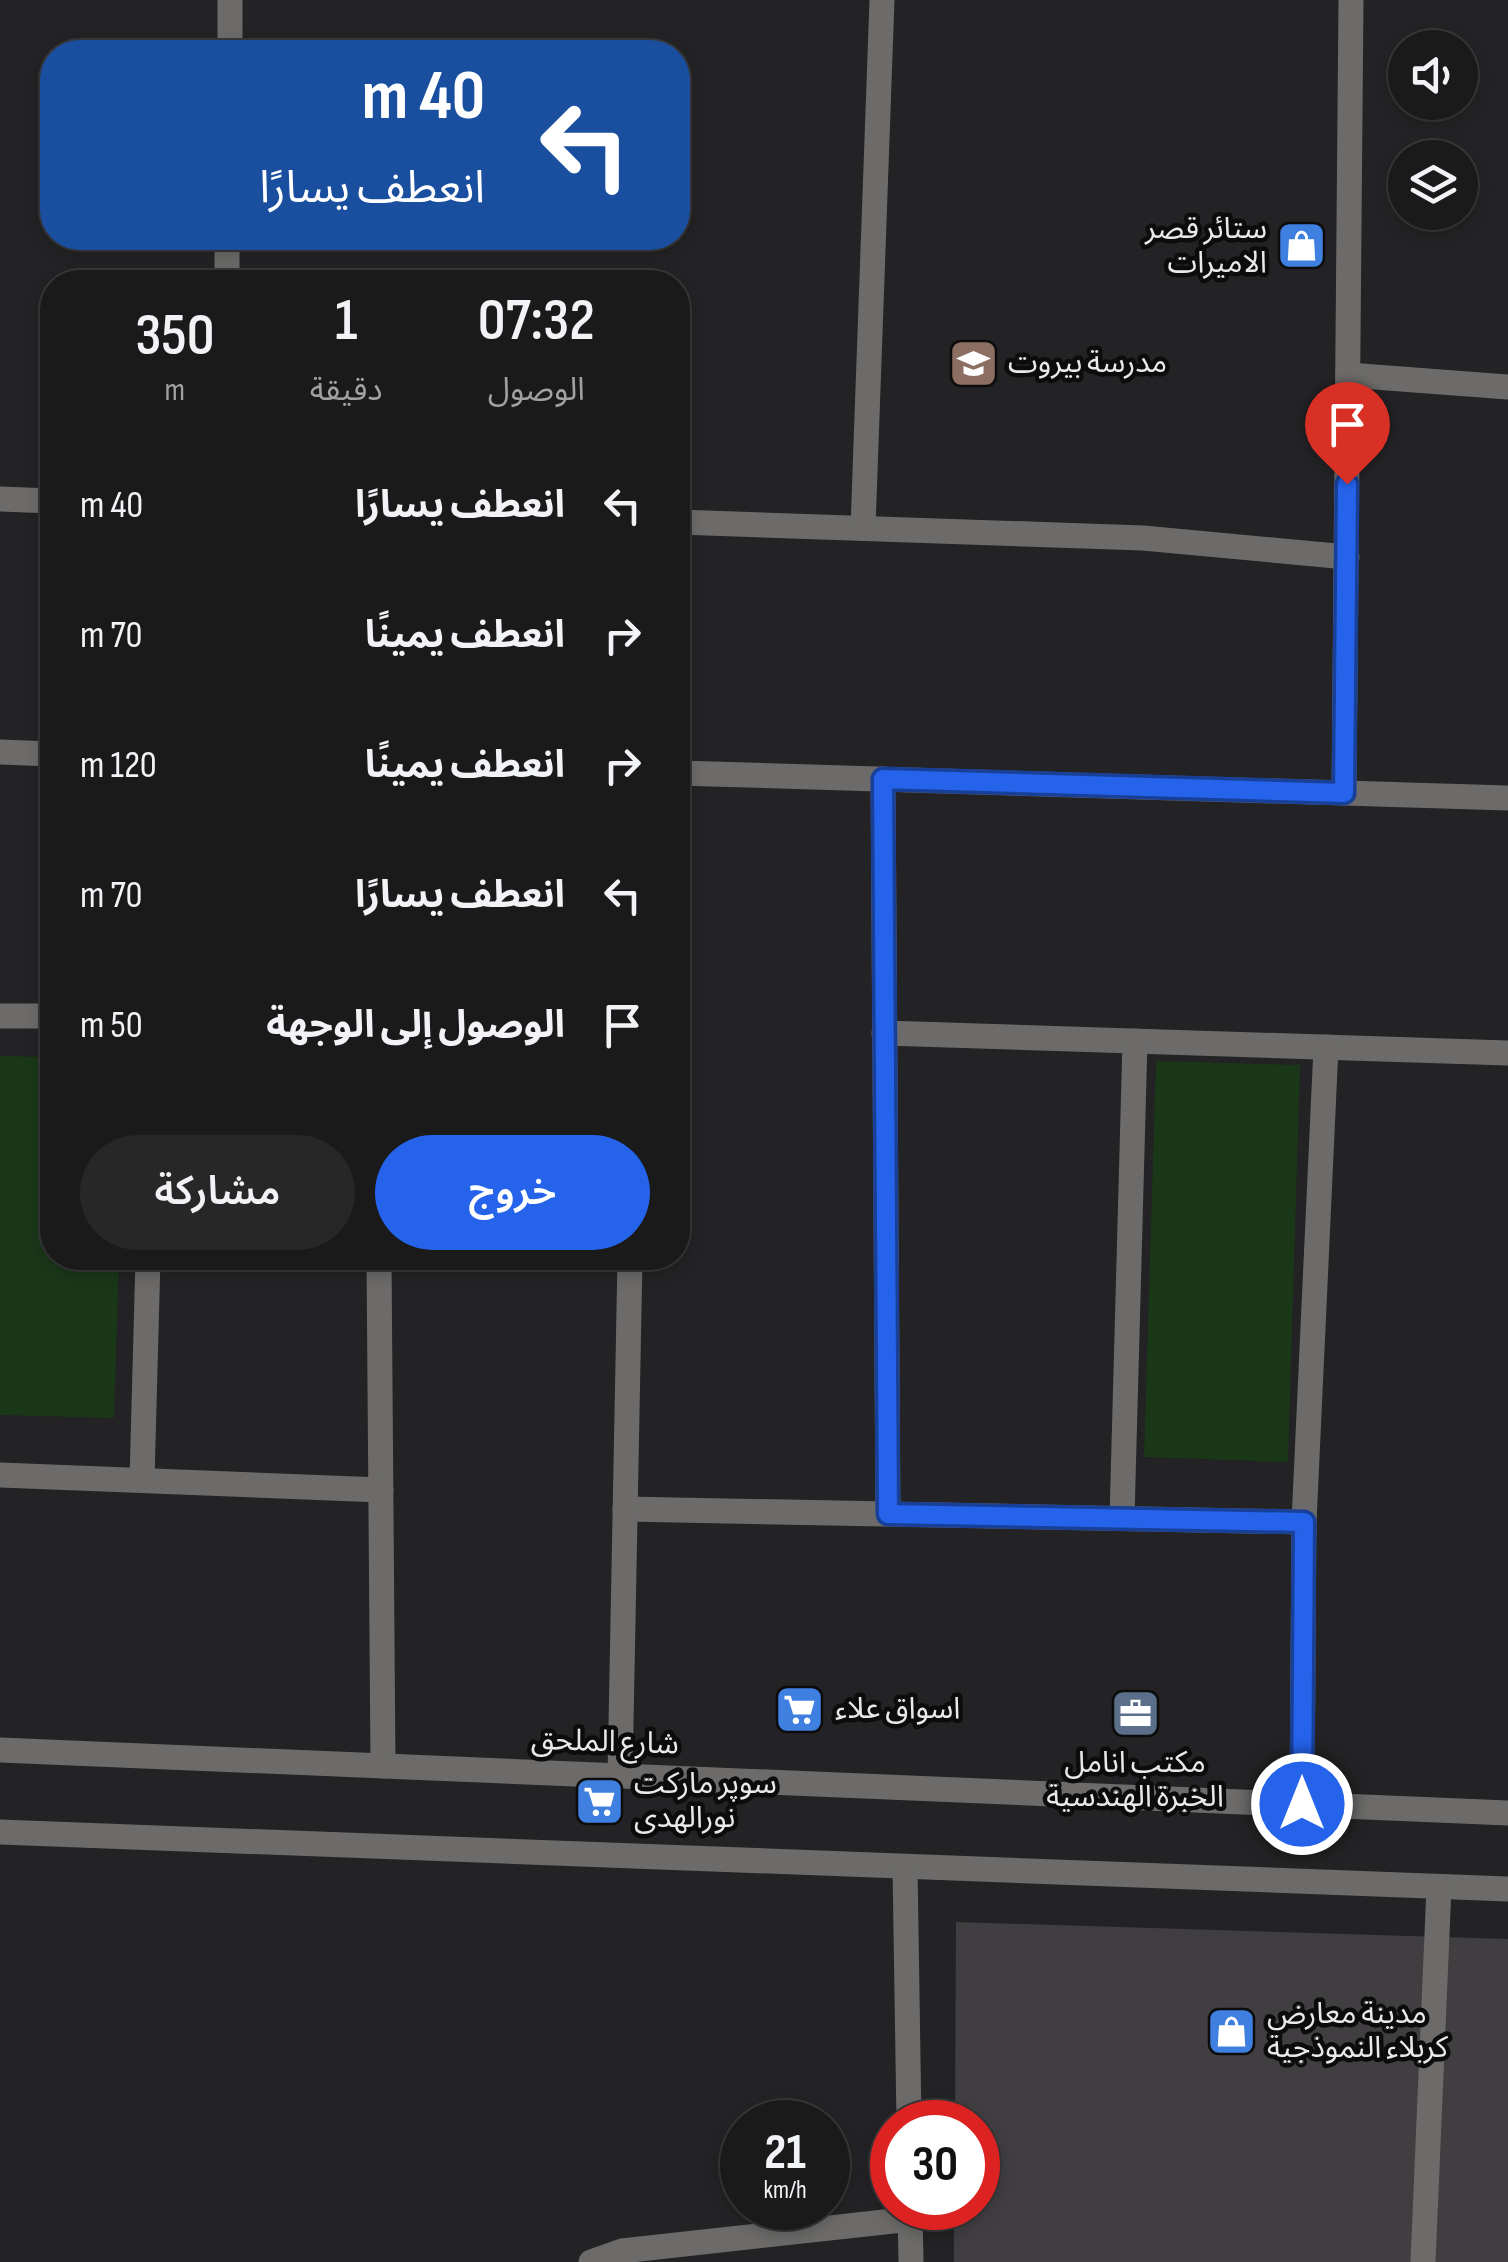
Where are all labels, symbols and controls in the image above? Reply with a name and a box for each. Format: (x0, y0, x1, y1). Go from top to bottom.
map controls (1388, 30, 1478, 230)
button: sound (1388, 30, 1478, 120)
text: 40 m (362, 55, 485, 139)
icon: left (520, 80, 650, 210)
button: layers (1388, 140, 1478, 230)
text: انعطف يسارًا (259, 161, 485, 216)
place label: ستائر قصر الاميرات (1144, 211, 1267, 281)
shop icon: ستائر قصر الاميرات (1276, 220, 1328, 272)
text: 1 (335, 285, 357, 357)
text: 07:32 (478, 285, 595, 357)
text: 350 (135, 300, 215, 372)
school or university icon: مدرسة بيروت (947, 337, 999, 389)
place label: مدرسة بيروت (1008, 345, 1167, 381)
text: m (165, 371, 185, 410)
text: دقيقة (310, 371, 383, 410)
text: الوصول (488, 371, 585, 410)
pin (1305, 382, 1390, 485)
icon: arrive (1320, 397, 1375, 452)
icon: left (595, 478, 650, 533)
text: 40 m (80, 483, 143, 528)
text: انعطف يسارًا (355, 483, 565, 528)
icon: right (595, 608, 650, 663)
text: 70 m (80, 613, 143, 658)
text: انعطف يمينًا (365, 613, 565, 658)
icon: right (595, 738, 650, 793)
text: 120 m (80, 743, 157, 788)
text: انعطف يمينًا (365, 743, 565, 788)
icon: left (595, 868, 650, 923)
text: 70 m (80, 873, 143, 918)
text: انعطف يسارًا (355, 873, 565, 918)
icon: arrive (595, 998, 650, 1053)
text: 50 m (80, 1003, 143, 1048)
text: الوصول إلى الوجهة (266, 1003, 565, 1048)
button: مشاركة (80, 1135, 355, 1250)
button: خروج (375, 1135, 650, 1250)
supermarket icon: اسواق علاء (774, 1683, 826, 1735)
office icon: مكتب انامل الخبرة الهندسية (1109, 1688, 1161, 1740)
place label: اسواق علاء (835, 1691, 960, 1727)
street label: شارع الملحق (530, 1721, 680, 1766)
place label: مكتب انامل الخبرة الهندسية (1046, 1745, 1224, 1815)
position arrow (1250, 1752, 1354, 1856)
place label: سوپر مارکت نورالهدی (634, 1766, 777, 1836)
supermarket icon: سوپر مارکت نورالهدی (573, 1775, 625, 1827)
place label: مدينة معارض كربلاء النموذجية (1267, 1996, 1449, 2066)
shop icon: مدينة معارض كربلاء النموذجية (1206, 2005, 1258, 2057)
speed limit sign: 30 (870, 2100, 1000, 2230)
text: 21 (764, 2123, 806, 2183)
text: km/h (763, 2175, 807, 2206)

